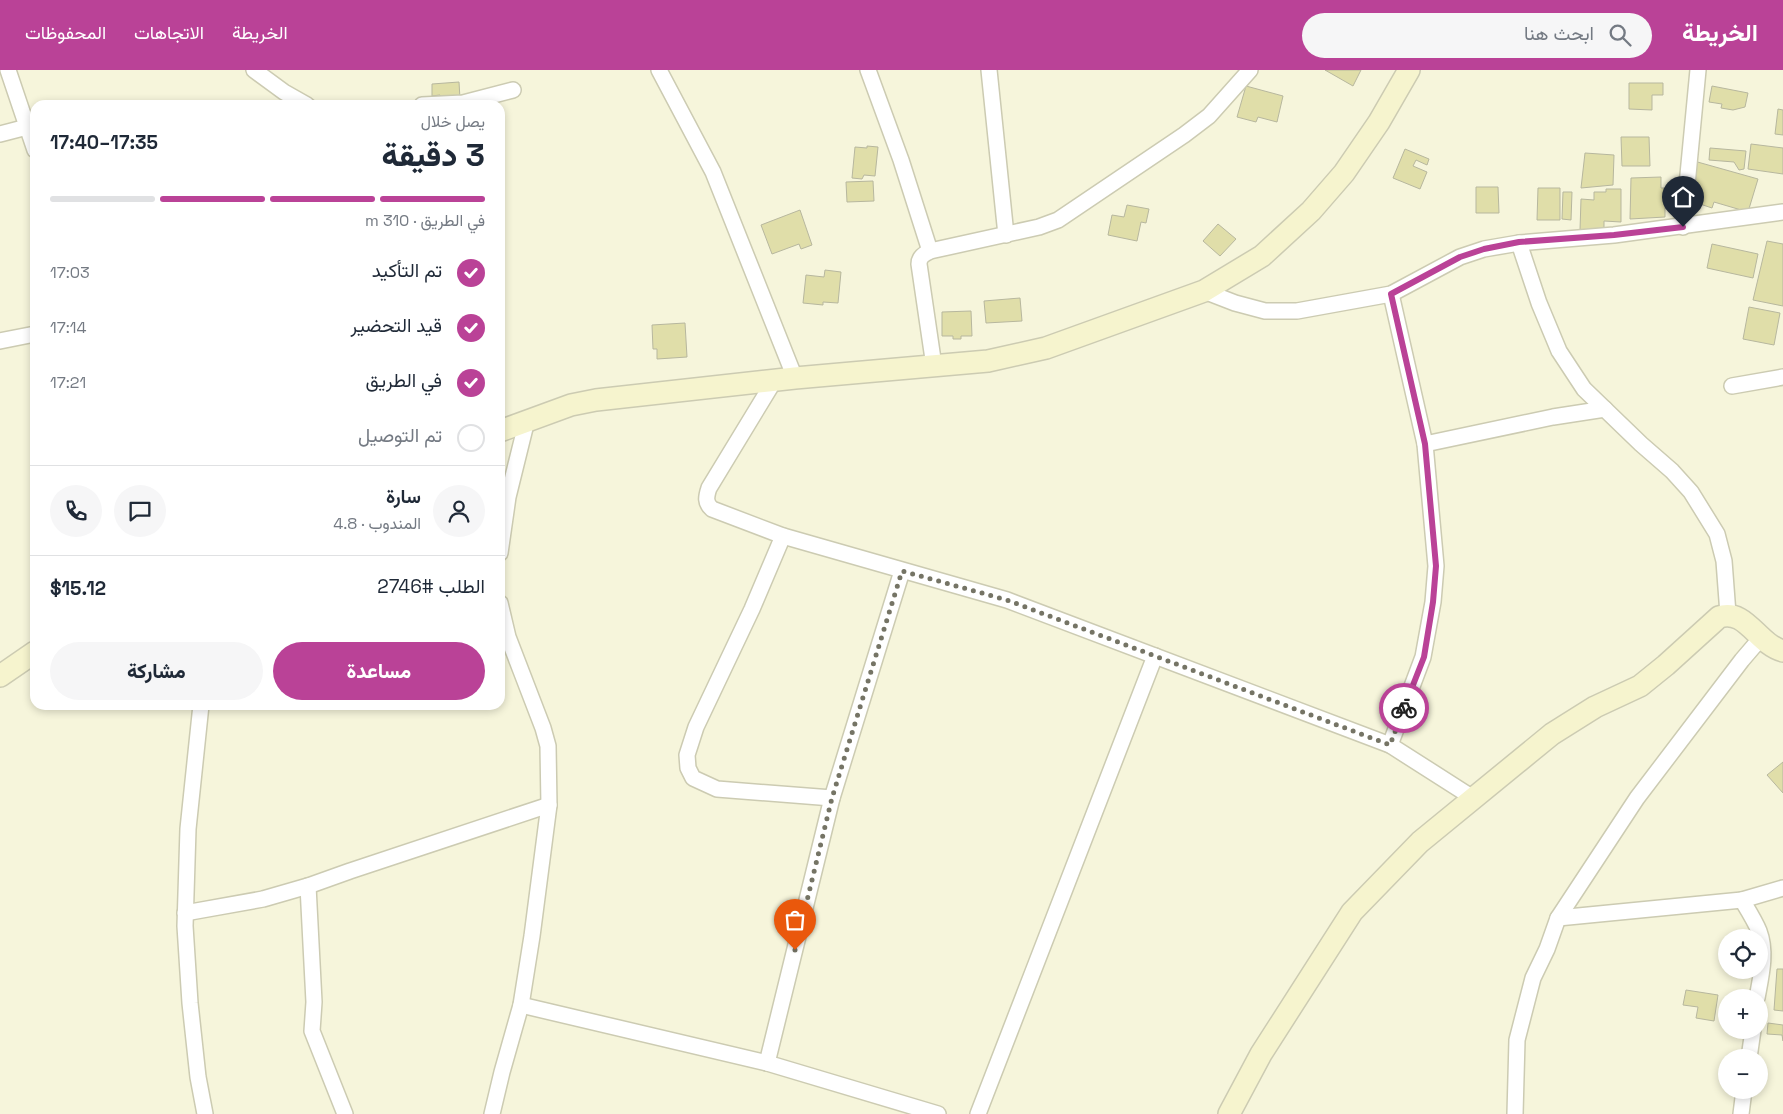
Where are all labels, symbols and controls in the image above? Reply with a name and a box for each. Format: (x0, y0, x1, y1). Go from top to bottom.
search box (1302, 13, 1652, 58)
text: الخريطة (1682, 17, 1758, 48)
text: المحفوظات (25, 21, 106, 44)
text: الاتجاهات (134, 21, 204, 44)
text: الخريطة (232, 21, 288, 44)
text: ابحث هنا (1524, 21, 1594, 46)
icon: search (1606, 21, 1634, 49)
text: يصل خلال (421, 111, 485, 132)
text: 17:35–17:40 (50, 130, 158, 155)
text: 3 دقيقة (382, 135, 485, 175)
pin (1662, 176, 1704, 227)
icon: home (1669, 183, 1697, 211)
text: في الطريق · 310 m (365, 210, 485, 231)
text: تم التأكيد (372, 258, 442, 283)
icon: check (457, 259, 485, 287)
text: 17:03 (50, 262, 90, 283)
text: قيد التحضير (351, 313, 442, 338)
icon: check (457, 314, 485, 342)
text: 17:14 (50, 317, 86, 338)
text: في الطريق (365, 368, 442, 393)
icon: check (457, 369, 485, 397)
text: 17:21 (50, 372, 86, 393)
text: تم التوصيل (358, 423, 442, 448)
text: سارة (386, 484, 421, 509)
button: phone (50, 485, 102, 537)
button: chat (114, 485, 166, 537)
button: person (433, 485, 485, 537)
text: المندوب · 4.8 (333, 513, 421, 534)
text: الطلب #2746 (377, 574, 485, 599)
text: $15.12 (50, 576, 106, 601)
button: مشاركة (50, 642, 263, 700)
button: مساعدة (273, 642, 485, 700)
courier (1379, 683, 1429, 733)
icon: bike (1390, 694, 1418, 722)
pin (774, 899, 816, 950)
icon: bag (781, 906, 809, 934)
map controls (1718, 929, 1768, 1099)
button: locate (1718, 929, 1768, 979)
button: + (1718, 989, 1768, 1039)
button: − (1718, 1049, 1768, 1099)

